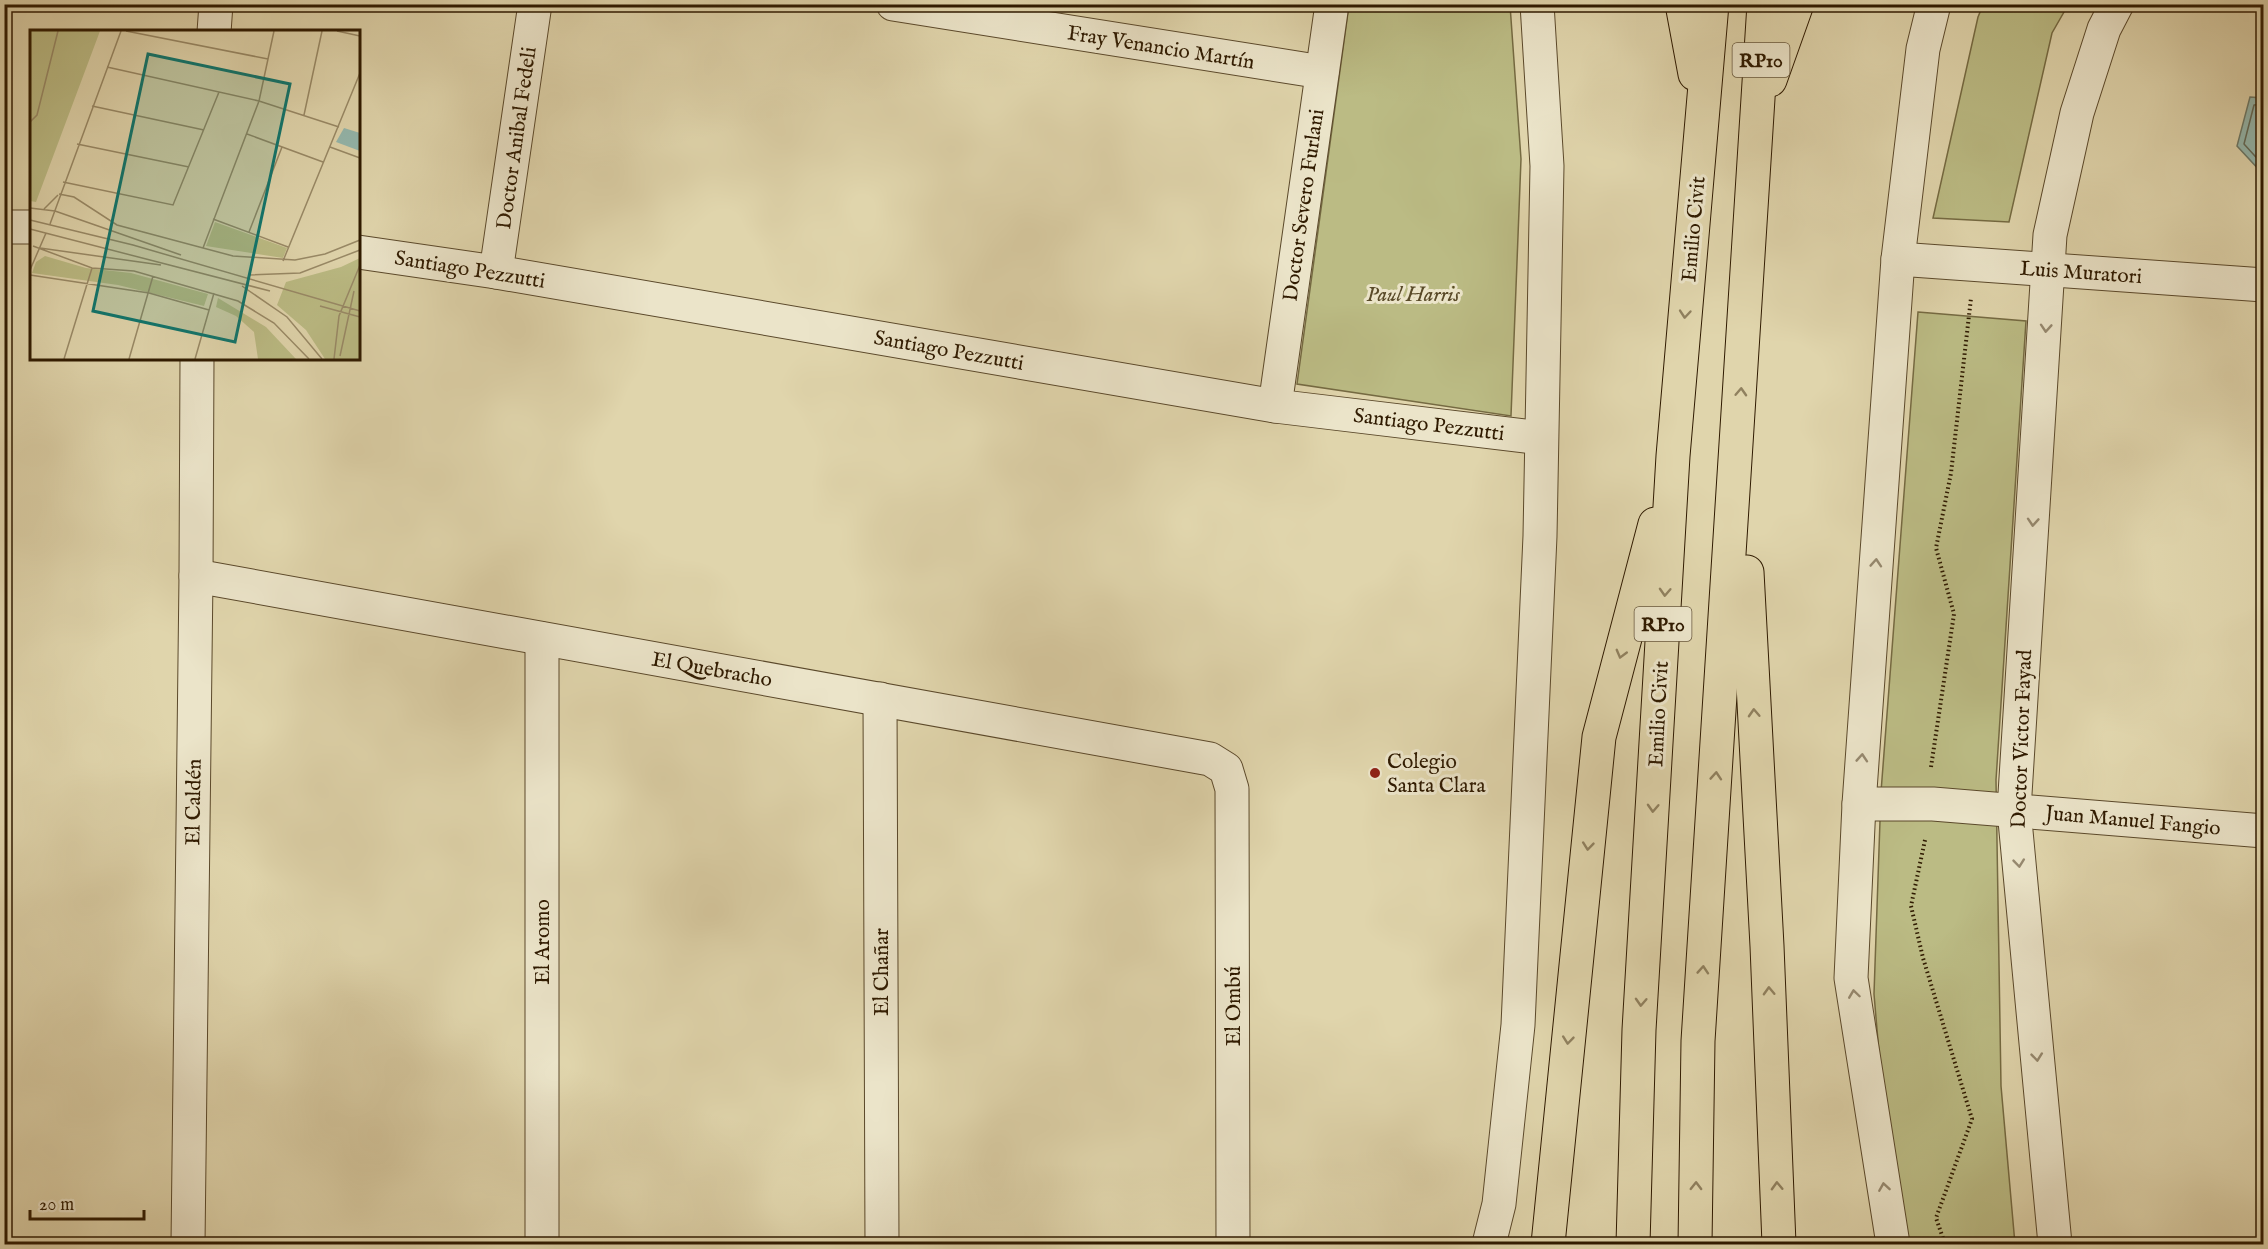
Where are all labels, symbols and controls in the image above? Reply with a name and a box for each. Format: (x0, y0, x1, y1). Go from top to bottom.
street label: Fray Venancio Martín (1065, 20, 1256, 77)
inset map (30, 30, 360, 360)
road number: RP10 (1732, 43, 1790, 77)
street label: Doctor Anibal Fedeli (491, 45, 544, 231)
street label: Doctor Severo Furlani (1278, 107, 1331, 303)
street label: Emilio Civit (1676, 175, 1713, 283)
street label: Santiago Pezzutti (393, 245, 547, 296)
street label: Luis Muratori (2019, 256, 2143, 291)
park label: Paul Harris (1366, 282, 1461, 309)
one-way arrow (1679, 309, 1692, 318)
one-way arrow (2039, 323, 2052, 332)
street label: Santiago Pezzutti (872, 325, 1026, 378)
one-way arrow (1734, 388, 1747, 397)
street label: Santiago Pezzutti (1352, 403, 1506, 448)
one-way arrow (2026, 518, 2039, 527)
one-way arrow (1870, 559, 1883, 568)
one-way arrow (1659, 588, 1672, 597)
road number: RP10 (1634, 607, 1692, 641)
street label: El Quebracho (649, 647, 774, 694)
street label: Doctor Victor Fayad (2006, 648, 2039, 829)
one-way arrow (1615, 649, 1628, 659)
street label: Emilio Civit (1643, 660, 1676, 768)
one-way arrow (1748, 708, 1761, 717)
place label: Colegio Santa Clara (1387, 749, 1486, 800)
one-way arrow (1855, 753, 1868, 762)
street label: El Caldén (180, 758, 209, 846)
marker: Colegio Santa Clara (1368, 766, 1382, 780)
one-way arrow (1709, 771, 1722, 780)
street label: Juan Manuel Fangio (2042, 800, 2222, 843)
one-way arrow (1646, 803, 1659, 812)
one-way arrow (1582, 841, 1595, 850)
one-way arrow (2012, 859, 2025, 868)
street label: El Aromo (530, 899, 557, 985)
street label: El Chañar (869, 928, 896, 1016)
street label: El Ombú (1221, 966, 1248, 1046)
one-way arrow (1696, 966, 1709, 975)
one-way arrow (1763, 987, 1775, 996)
one-way arrow (1848, 990, 1860, 999)
one-way arrow (1635, 998, 1648, 1007)
one-way arrow (1562, 1035, 1575, 1044)
one-way arrow (2030, 1053, 2043, 1062)
one-way arrow (1690, 1182, 1702, 1191)
one-way arrow (1770, 1182, 1783, 1191)
one-way arrow (1878, 1182, 1891, 1192)
scale bar (30, 1183, 144, 1221)
text: 20 m (39, 1194, 74, 1217)

